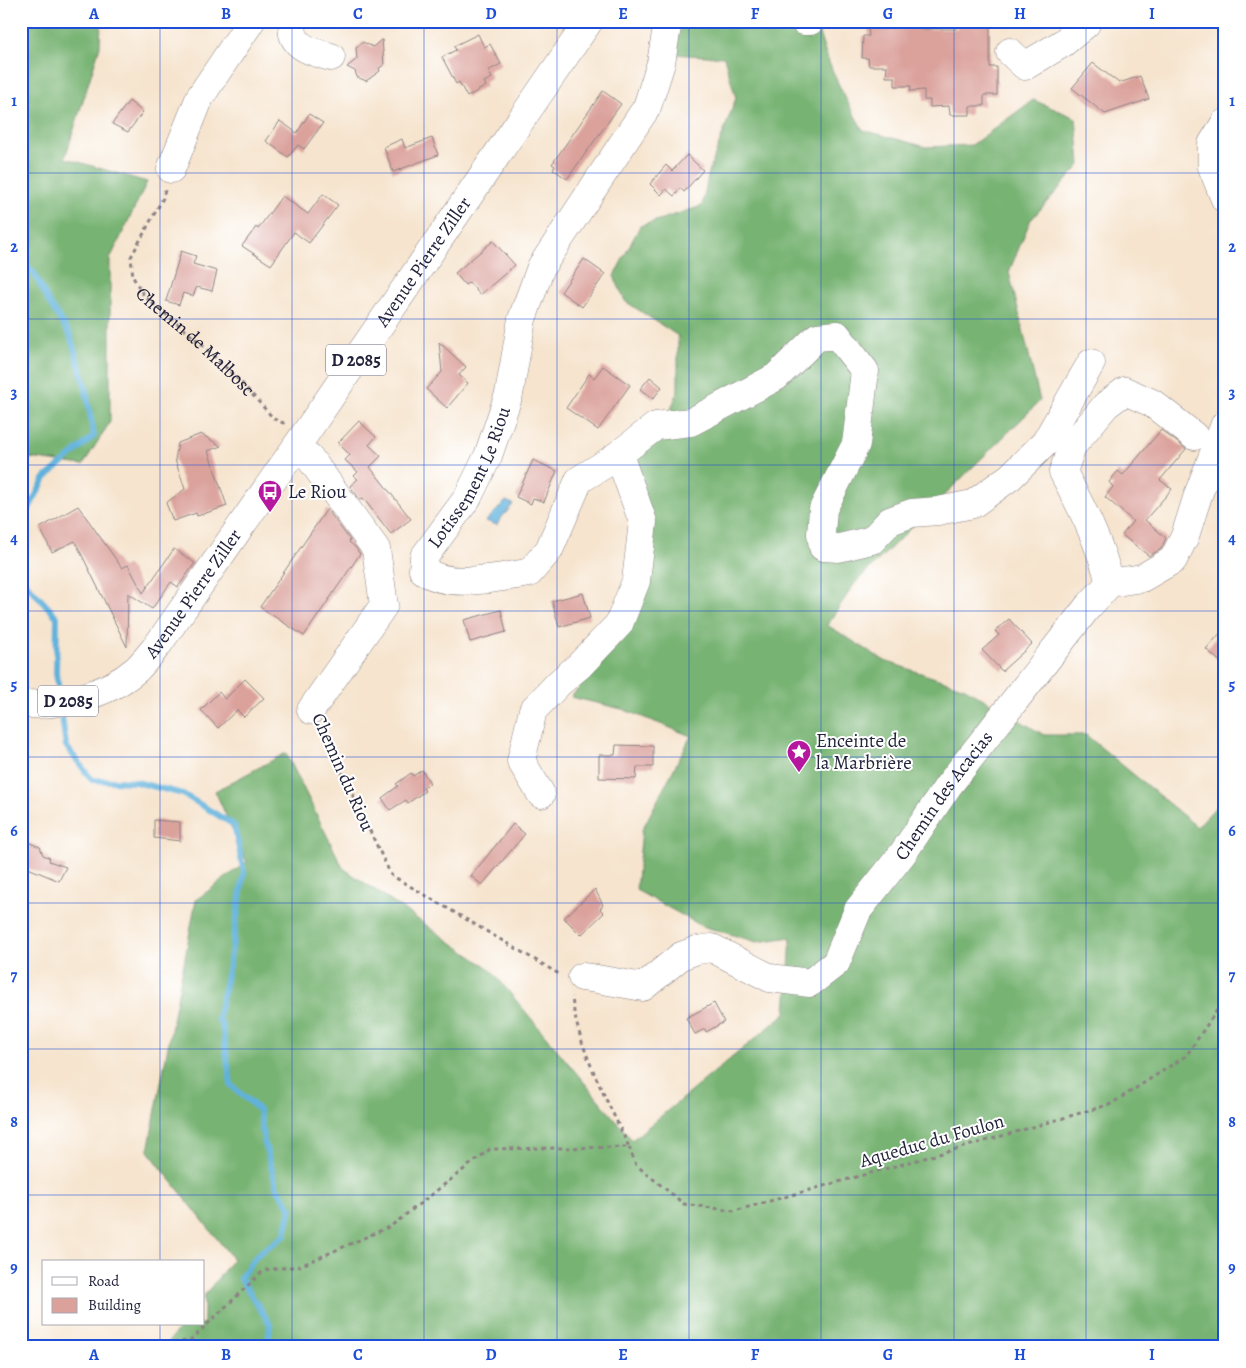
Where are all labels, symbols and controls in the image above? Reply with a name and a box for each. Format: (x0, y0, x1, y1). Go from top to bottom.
text: A (88, 3, 100, 25)
text: B (221, 3, 231, 25)
text: C (353, 3, 363, 25)
text: D (485, 3, 497, 25)
text: E (618, 3, 628, 25)
text: F (751, 3, 760, 25)
text: G (883, 3, 893, 25)
text: H (1014, 3, 1026, 25)
text: I (1149, 3, 1155, 25)
text: 1 (11, 90, 17, 112)
text: 1 (1229, 90, 1235, 112)
street label: Avenue Pierre Ziller (369, 192, 477, 333)
text: 2 (10, 236, 18, 258)
text: 2 (1228, 236, 1236, 258)
street label: Chemin de Malbosc (129, 283, 261, 402)
road number: D 2085 (326, 344, 386, 376)
text: 3 (11, 382, 18, 404)
text: 3 (1229, 382, 1236, 404)
street label: Lotissement Le Riou (422, 402, 517, 554)
bus stop icon: Le Riou (257, 479, 283, 513)
place label: Le Riou (288, 479, 347, 505)
street label: Avenue Pierre Ziller (138, 524, 248, 665)
text: 4 (10, 528, 18, 550)
text: 4 (1228, 528, 1236, 550)
text: 5 (11, 674, 18, 696)
text: 5 (1229, 674, 1236, 696)
road number: D 2085 (38, 686, 98, 716)
street label: Chemin du Riou (305, 709, 381, 836)
street label: Chemin des Acacias (889, 726, 999, 866)
place label: Enceinte de la Marbrière (816, 728, 912, 776)
place icon: Enceinte de la Marbrière (786, 739, 812, 773)
text: 6 (10, 820, 18, 842)
text: 6 (1228, 820, 1236, 842)
text: 7 (11, 965, 18, 987)
text: 7 (1229, 965, 1236, 987)
street label: Aqueduc du Foulon (856, 1108, 1007, 1174)
text: 8 (10, 1111, 18, 1133)
text: 8 (1228, 1111, 1236, 1133)
text: 9 (10, 1257, 18, 1279)
text: 9 (1228, 1257, 1236, 1279)
legend (42, 1260, 205, 1326)
text: Road (88, 1271, 120, 1291)
text: Building (88, 1295, 141, 1315)
text: A (88, 1344, 100, 1366)
text: B (221, 1344, 231, 1366)
text: C (353, 1344, 363, 1366)
text: D (485, 1344, 497, 1366)
text: E (618, 1344, 628, 1366)
text: F (751, 1344, 760, 1366)
text: G (883, 1344, 893, 1366)
text: H (1014, 1344, 1026, 1366)
text: I (1149, 1344, 1155, 1366)

